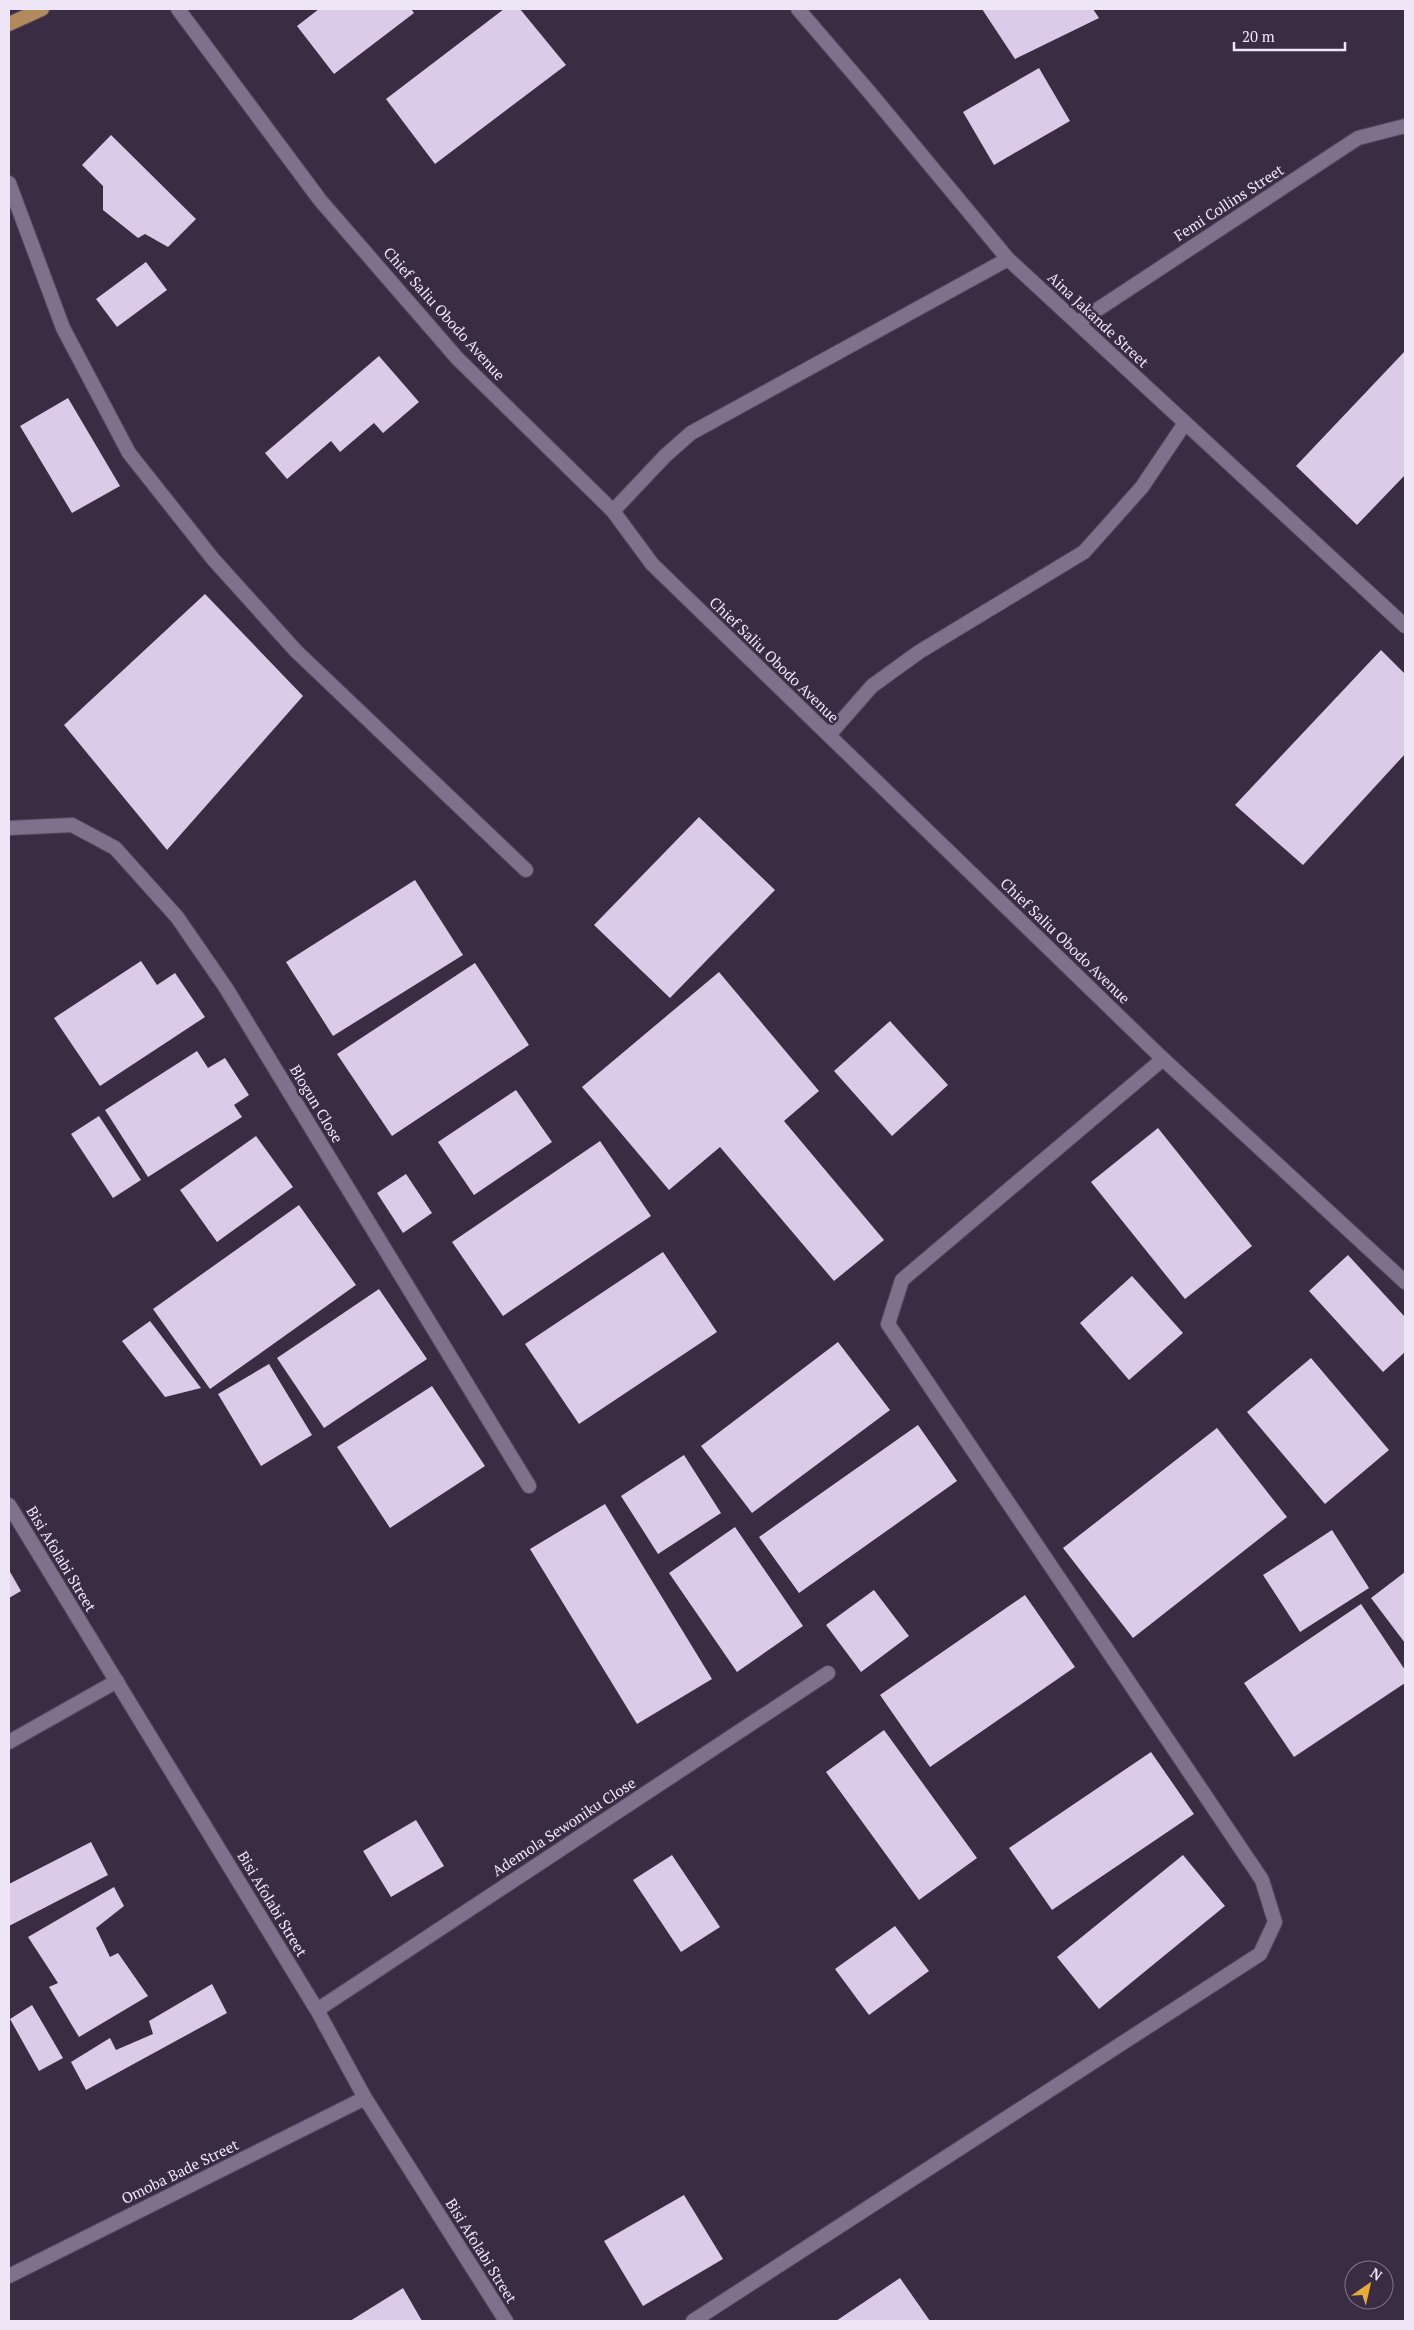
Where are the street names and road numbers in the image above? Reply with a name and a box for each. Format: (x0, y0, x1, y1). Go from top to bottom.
street label: Femi Collins Street (1170, 159, 1288, 245)
street label: Chief Saliu Obodo Avenue (379, 242, 510, 384)
street label: Aina Jakande Street (1044, 267, 1154, 372)
street label: Chief Saliu Obodo Avenue (706, 592, 844, 727)
street label: Chief Saliu Obodo Avenue (997, 873, 1135, 1008)
street label: Blogun Close (286, 1061, 348, 1146)
street label: Bisi Afolabi Street (22, 1502, 102, 1615)
street label: Ademola Sewoniku Close (488, 1772, 639, 1880)
street label: Bisi Afolabi Street (233, 1847, 313, 1960)
street label: Omoba Bade Street (118, 2134, 242, 2208)
street label: Bisi Afolabi Street (442, 2194, 522, 2307)

